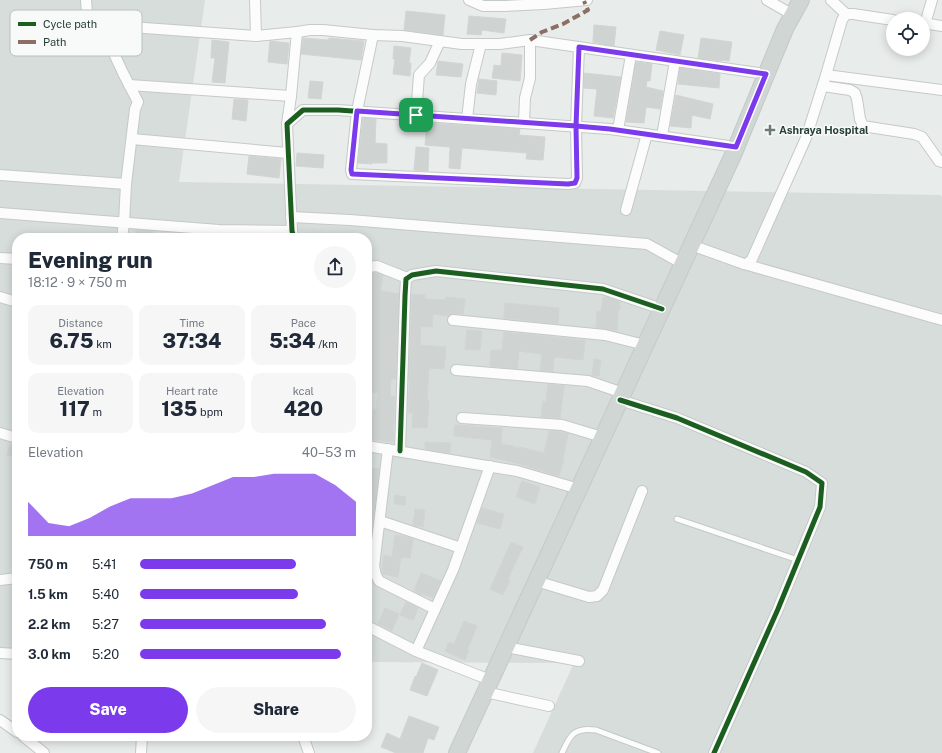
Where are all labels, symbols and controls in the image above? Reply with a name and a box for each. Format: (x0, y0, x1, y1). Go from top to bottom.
legend (10, 10, 142, 56)
map controls (886, 12, 930, 56)
button: locate (886, 12, 930, 56)
text: Cycle path (43, 18, 97, 30)
text: Path (43, 36, 66, 48)
pin (399, 98, 433, 132)
icon: arrive (405, 104, 427, 126)
marker: Ashraya Hospital (764, 124, 776, 136)
place label: Ashraya Hospital (779, 124, 869, 136)
button: share (314, 246, 356, 288)
text: Evening run (28, 247, 153, 273)
text: 18:12 · 9 × 750 m (28, 275, 127, 290)
text: Distance (58, 317, 103, 329)
text: Time (179, 317, 205, 329)
text: Pace (291, 317, 316, 329)
text: 6.75 (49, 329, 93, 353)
text: 37:34 (163, 329, 221, 353)
text: 5:34 (269, 329, 315, 353)
text: km (93, 338, 112, 350)
text: /km (315, 338, 338, 350)
text: Elevation (57, 385, 104, 397)
text: Heart rate (166, 385, 218, 397)
text: kcal (293, 385, 314, 397)
text: 117 (59, 397, 90, 421)
text: 135 (161, 397, 197, 421)
text: 420 (284, 397, 323, 421)
text: m (90, 406, 102, 418)
text: bpm (197, 406, 223, 418)
text: Elevation (28, 445, 83, 460)
text: 40–53 m (302, 445, 356, 460)
text: 750 m (28, 557, 68, 572)
text: 5:41 (92, 557, 117, 572)
text: 1.5 km (28, 587, 68, 602)
text: 5:40 (92, 587, 119, 602)
text: 2.2 km (28, 617, 70, 632)
text: 5:27 (92, 617, 119, 632)
text: 3.0 km (28, 647, 71, 662)
text: 5:20 (92, 647, 119, 662)
button: Save (28, 687, 188, 733)
button: Share (196, 687, 356, 733)

